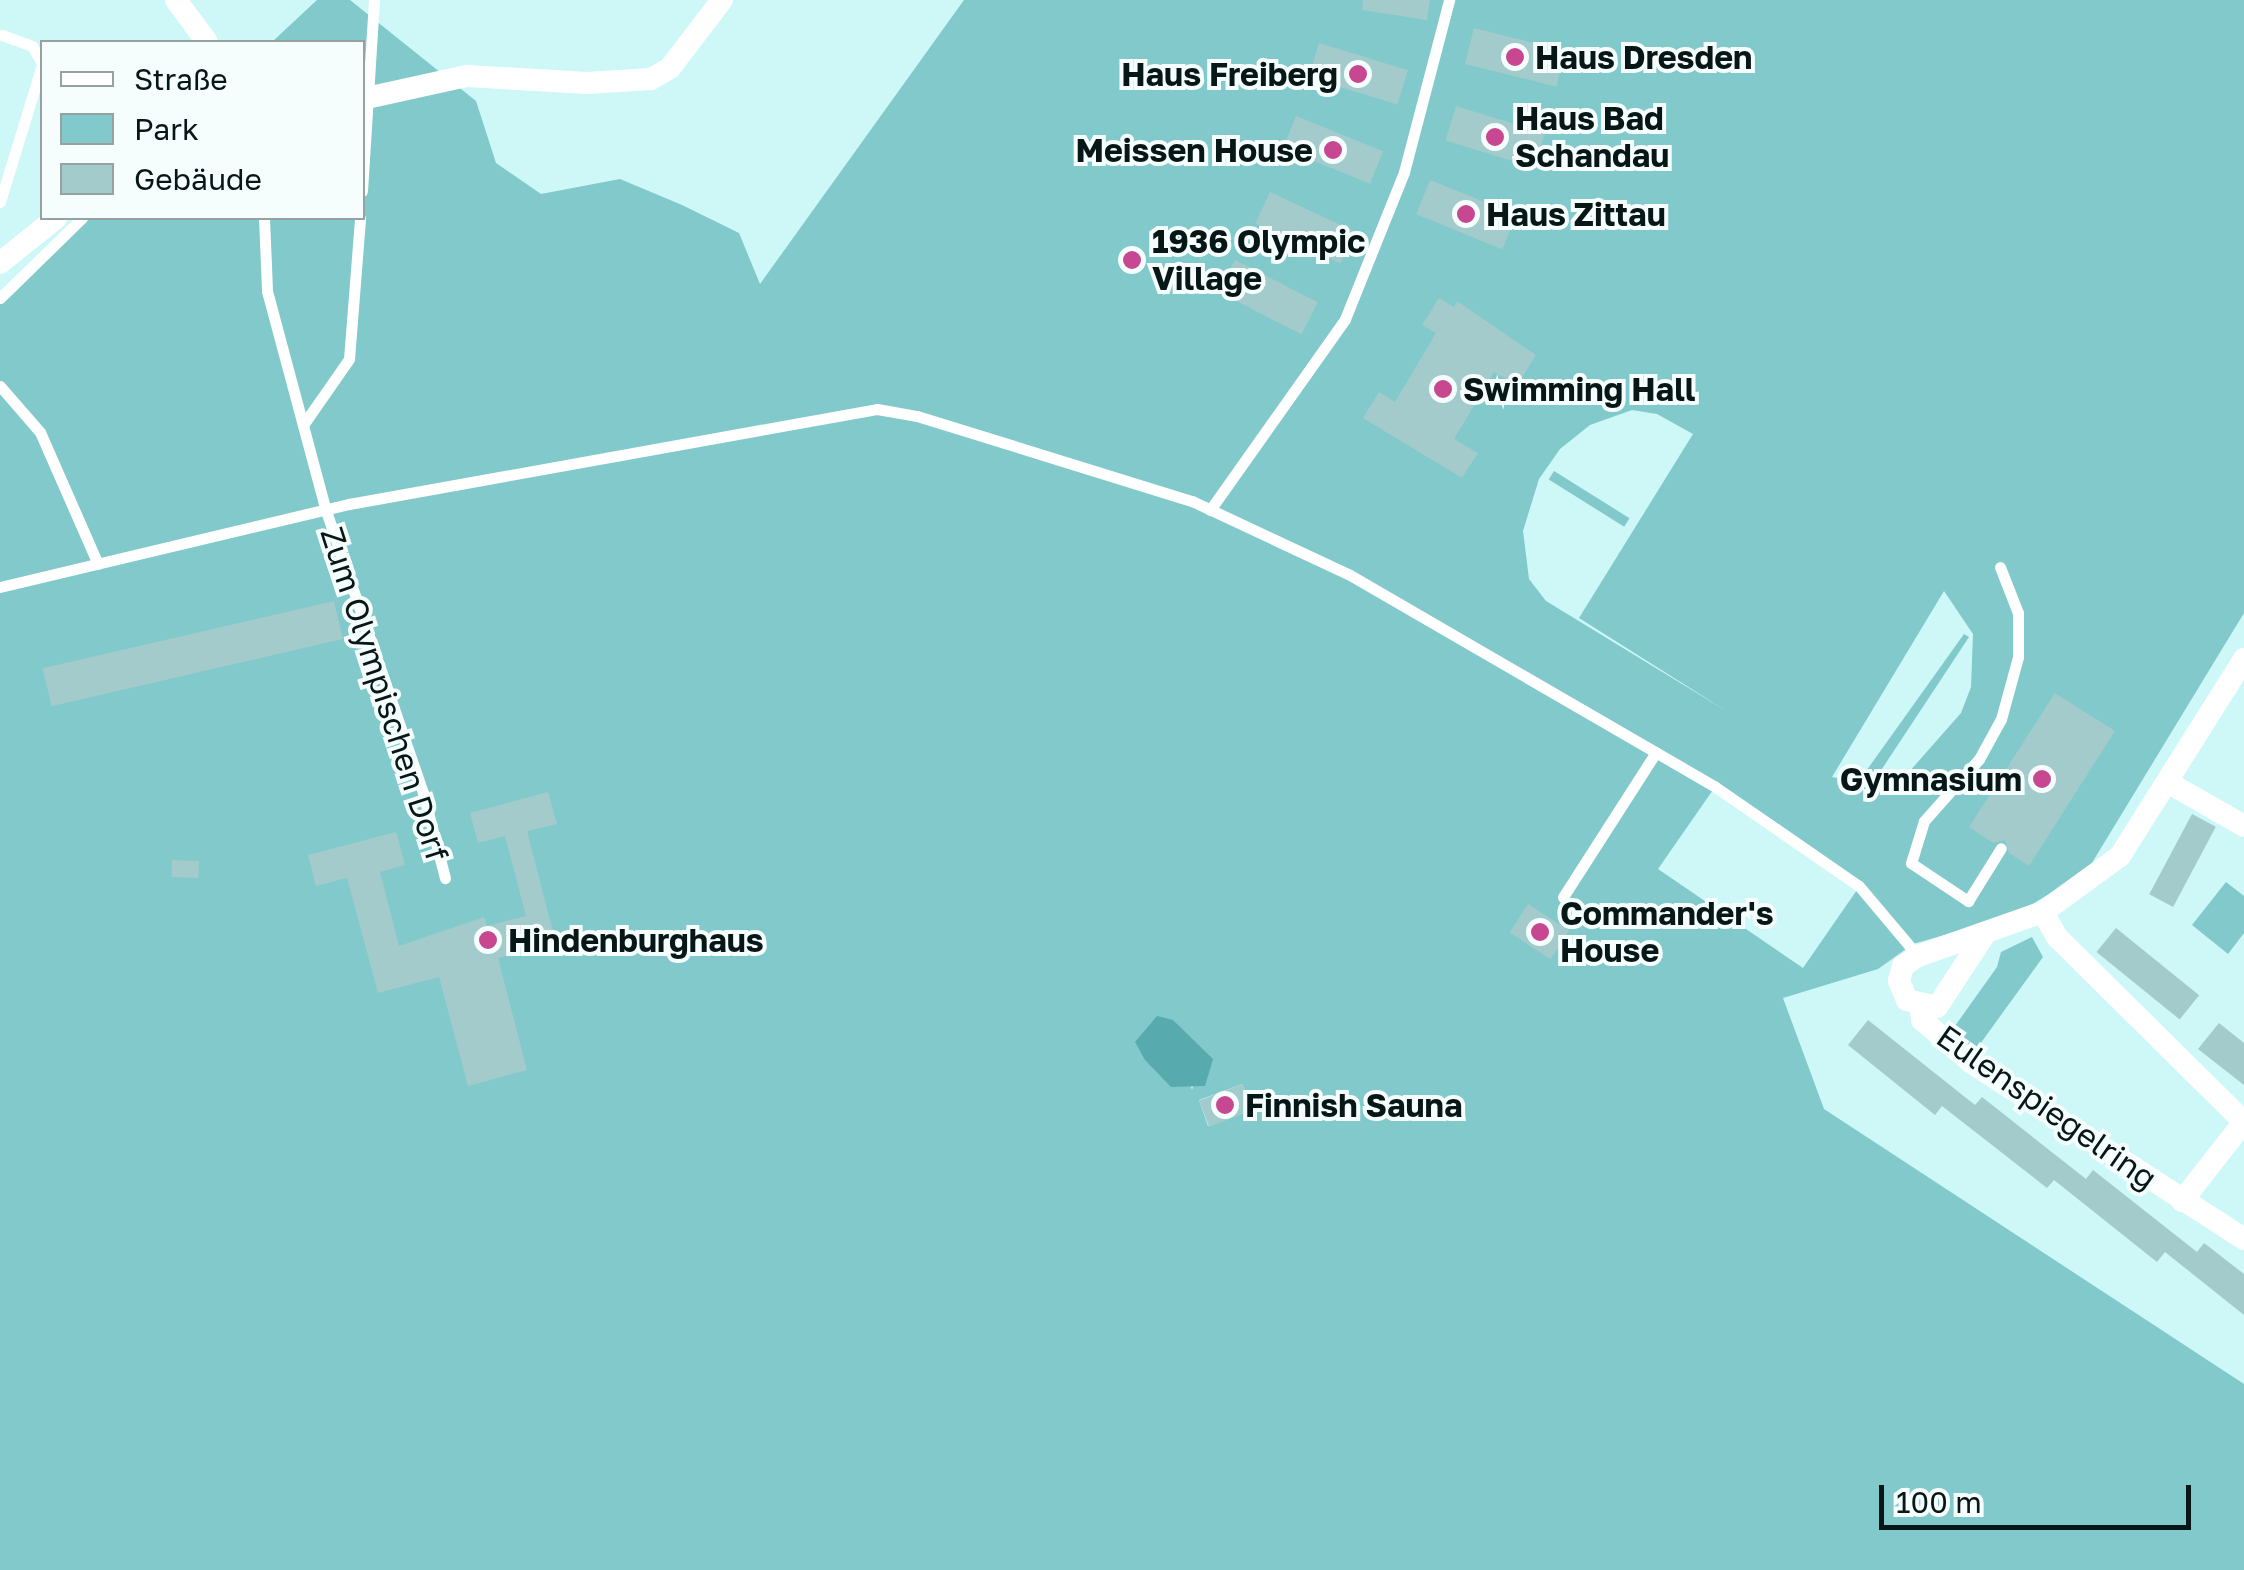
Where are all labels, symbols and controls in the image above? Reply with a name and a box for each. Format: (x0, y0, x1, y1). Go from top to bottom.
place label: Haus Dresden (1535, 38, 1752, 76)
legend (40, 40, 365, 220)
marker: Haus Dresden (1504, 46, 1526, 68)
place label: Haus Freiberg (1121, 55, 1338, 93)
text: Straße (134, 61, 228, 97)
marker: Haus Freiberg (1347, 63, 1369, 85)
place label: Haus Bad Schandau (1515, 100, 1669, 175)
text: Park (134, 111, 199, 147)
marker: Haus Bad Schandau (1484, 126, 1506, 148)
place label: Meissen House (1075, 131, 1313, 169)
marker: Meissen House (1322, 139, 1344, 161)
text: Gebäude (134, 161, 262, 197)
place label: Haus Zittau (1486, 195, 1666, 233)
marker: Haus Zittau (1455, 203, 1477, 225)
place label: 1936 Olympic Village (1152, 223, 1365, 298)
marker: 1936 Olympic Village (1121, 249, 1143, 271)
place label: Swimming Hall (1463, 370, 1696, 408)
marker: Swimming Hall (1432, 378, 1454, 400)
street label: Zum Olympischen Dorf (313, 522, 457, 866)
place label: Gymnasium (1840, 760, 2022, 798)
marker: Gymnasium (2031, 768, 2053, 790)
place label: Commander's House (1560, 895, 1774, 970)
place label: Hindenburghaus (508, 921, 764, 959)
marker: Commander's House (1529, 921, 1551, 943)
marker: Hindenburghaus (477, 929, 499, 951)
street label: Eulenspiegelring (1930, 1017, 2164, 1197)
place label: Finnish Sauna (1245, 1086, 1463, 1124)
marker: Finnish Sauna (1214, 1094, 1236, 1116)
scale bar (1884, 1465, 2196, 1527)
text: 100 m (1896, 1484, 1982, 1520)

